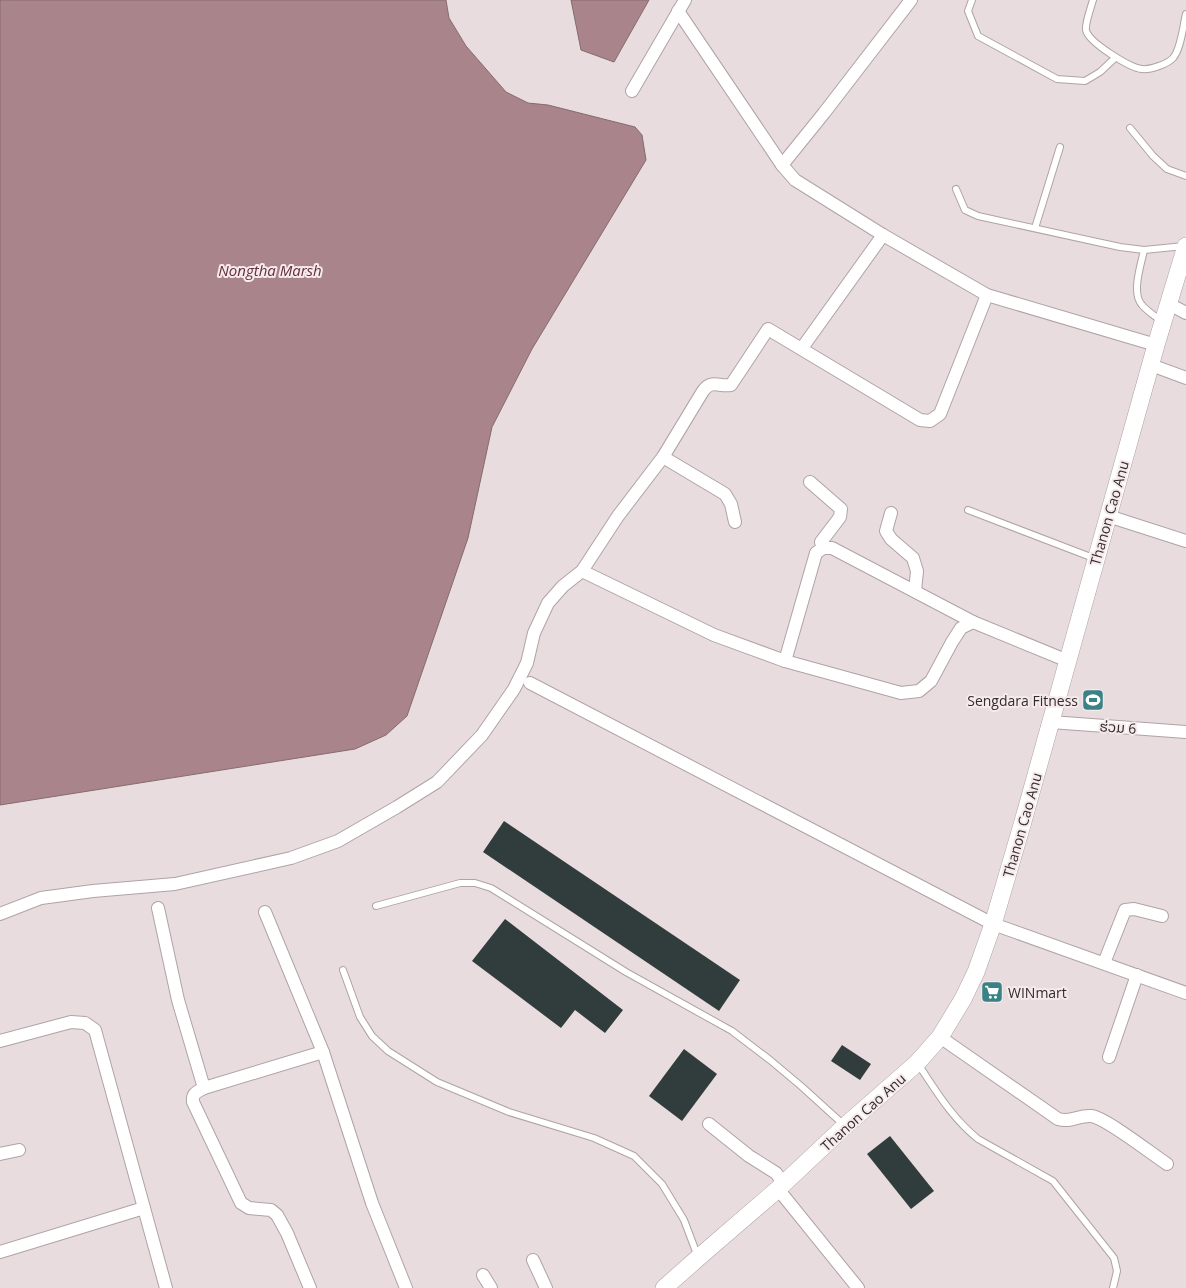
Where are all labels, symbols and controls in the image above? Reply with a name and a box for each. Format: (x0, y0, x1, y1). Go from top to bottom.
water label: Nongtha Marsh (218, 260, 322, 280)
street label: Thanon Cao Anu (1085, 458, 1133, 568)
sports icon: Sengdara Fitness (1080, 687, 1106, 713)
place label: Sengdara Fitness (967, 691, 1078, 710)
street label: ຮ່ວມ 6 (1099, 716, 1137, 738)
street label: Thanon Cao Anu (998, 770, 1046, 880)
supermarket icon: WINmart (979, 979, 1005, 1005)
place label: WINmart (1008, 983, 1067, 1002)
street label: Thanon Cao Anu (817, 1069, 909, 1155)

